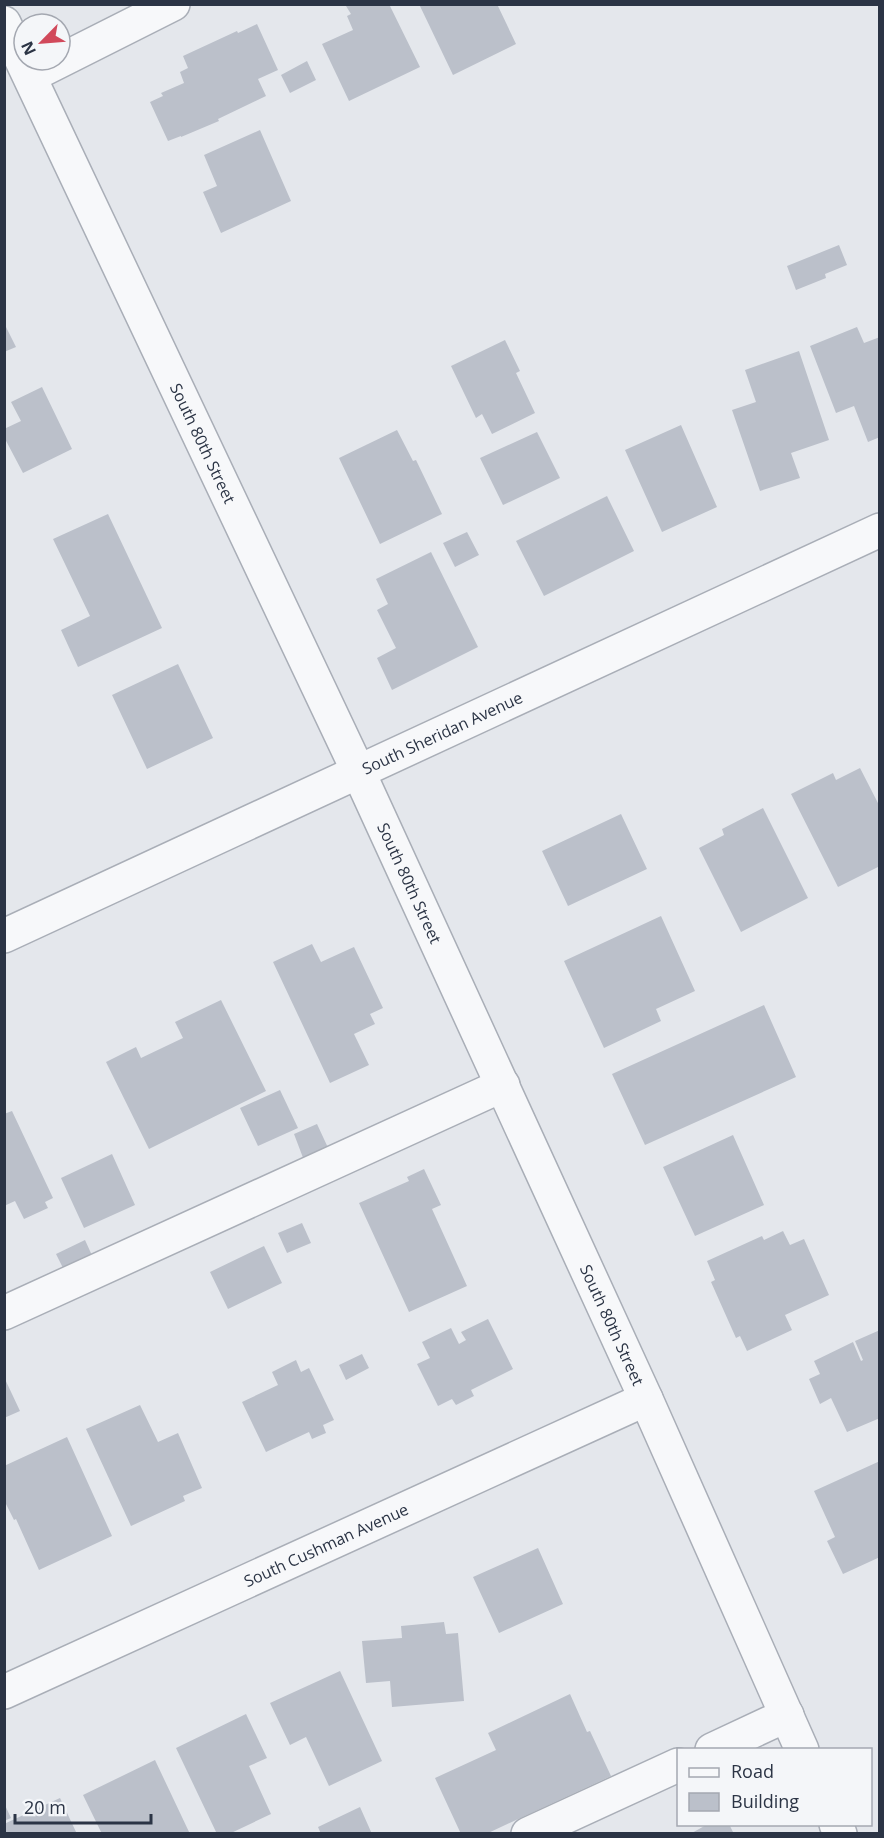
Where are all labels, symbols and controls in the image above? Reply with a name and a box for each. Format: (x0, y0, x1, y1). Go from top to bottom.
north arrow (12, 12, 72, 72)
text: N (16, 38, 41, 59)
street label: South 80th Street (165, 380, 241, 507)
street label: South Sheridan Avenue (358, 686, 526, 780)
street label: South 80th Street (372, 819, 447, 947)
street label: South 80th Street (575, 1261, 649, 1389)
street label: South Cushman Avenue (240, 1498, 412, 1592)
legend (677, 1748, 872, 1826)
text: Road (731, 1759, 774, 1783)
scale bar (15, 1787, 152, 1825)
text: Building (731, 1789, 799, 1813)
text: 20 m (24, 1795, 66, 1819)

